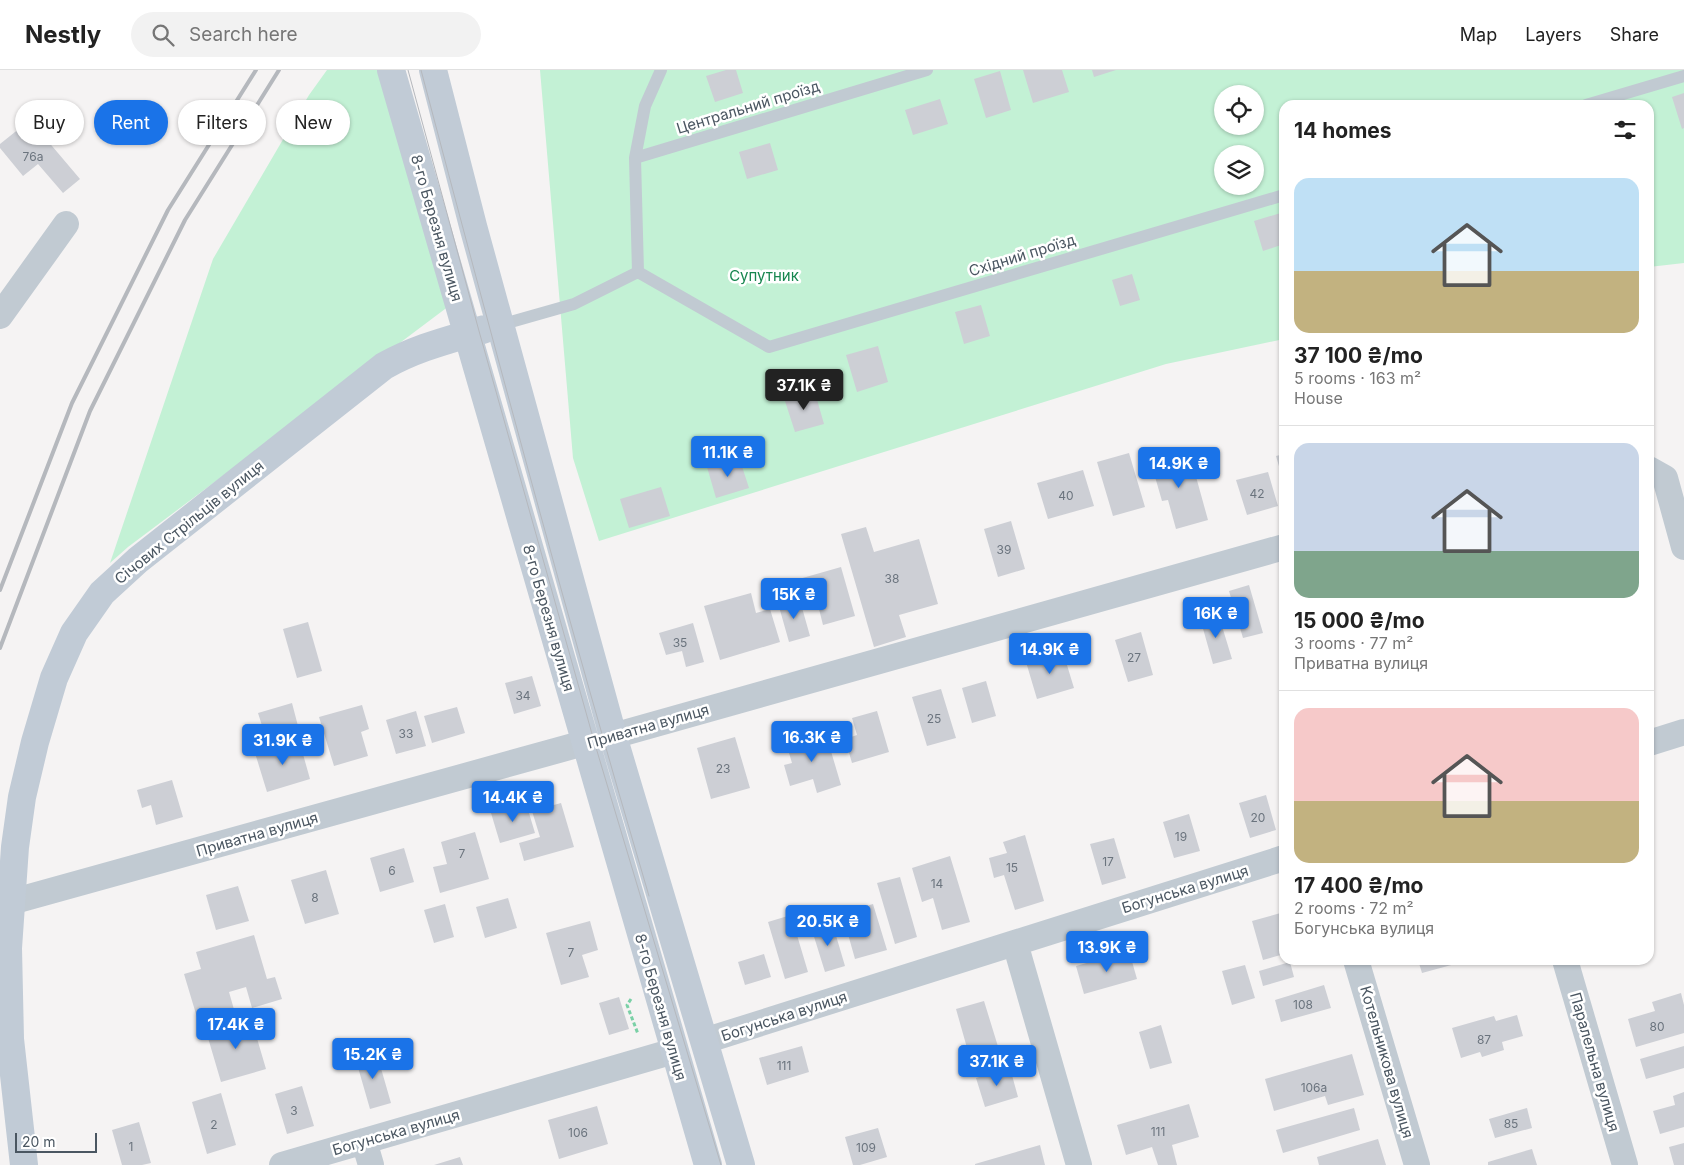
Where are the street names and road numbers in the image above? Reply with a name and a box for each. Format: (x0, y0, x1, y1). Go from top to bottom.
street label: Центральний проїзд (674, 76, 822, 138)
street label: 8-го Березня вулиця (407, 152, 467, 304)
street label: Східний проїзд (966, 230, 1078, 280)
street label: Січових Стрільців вулиця (111, 456, 267, 588)
street label: 8-го Березня вулиця (519, 542, 579, 694)
street label: Приватна вулиця (585, 700, 711, 752)
street label: Приватна вулиця (194, 808, 320, 860)
street label: Богунська вулиця (1119, 861, 1251, 917)
street label: 8-го Березня вулиця (631, 931, 691, 1083)
street label: Котельникова вулиця (1356, 984, 1418, 1140)
street label: Богунська вулиця (719, 987, 849, 1045)
street label: Паралельна вулиця (1566, 990, 1624, 1134)
street label: Богунська вулиця (330, 1105, 462, 1159)

